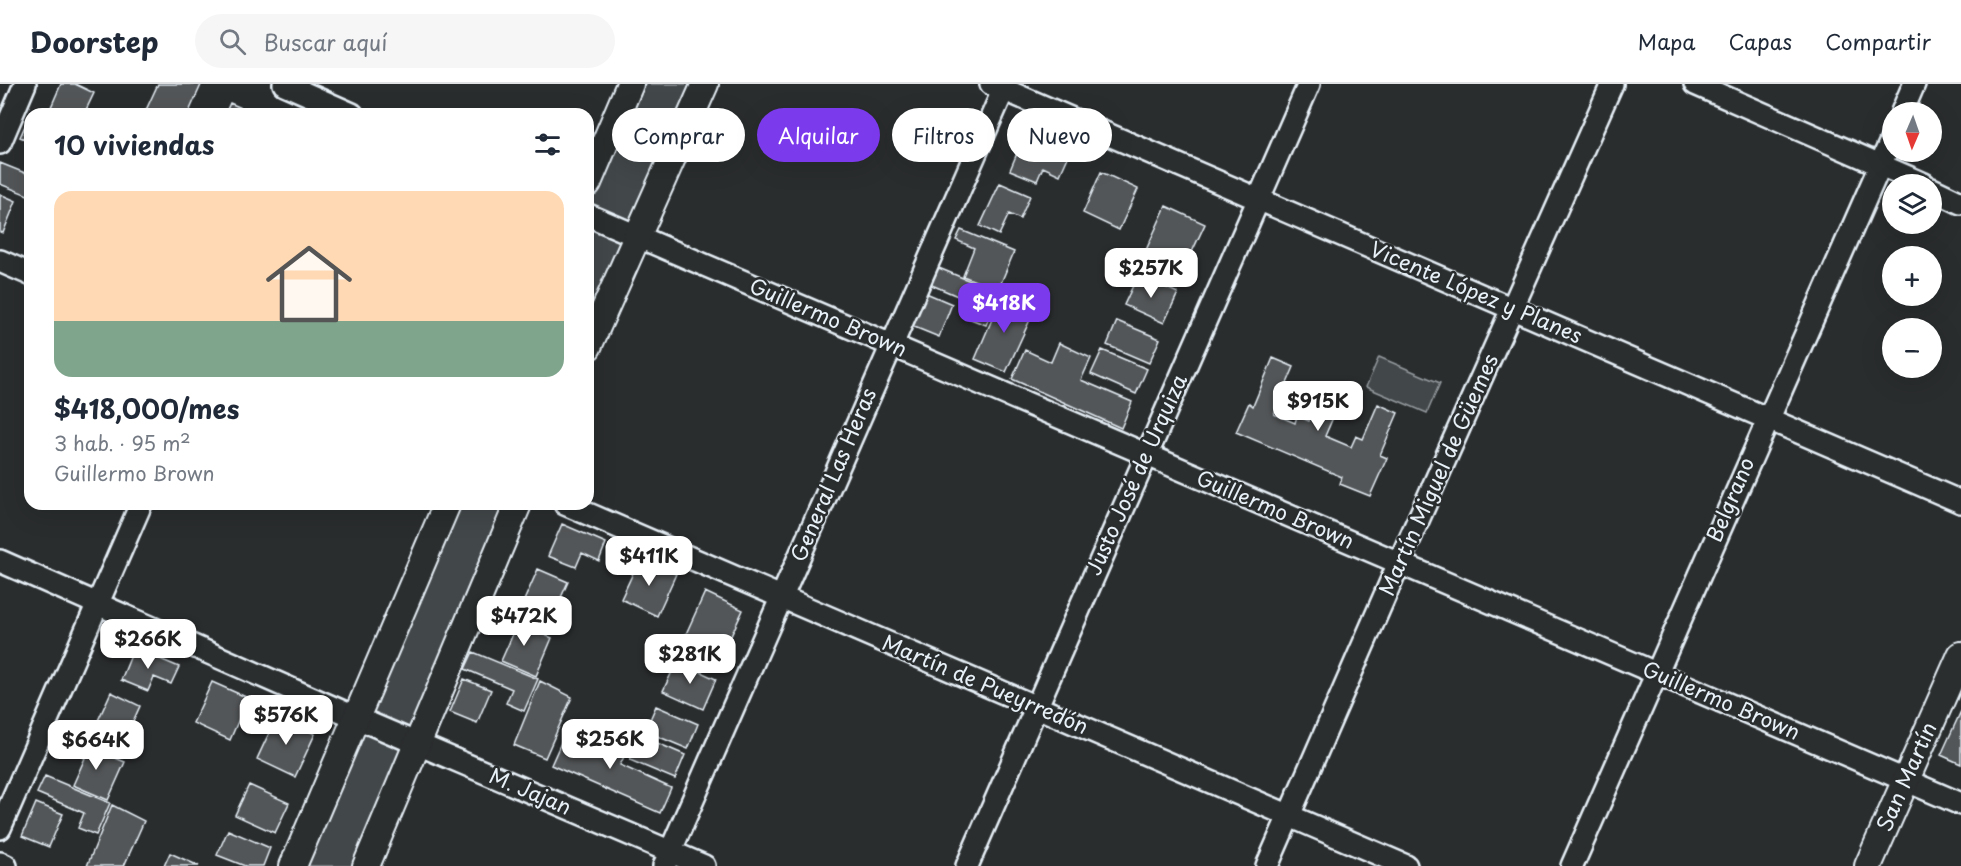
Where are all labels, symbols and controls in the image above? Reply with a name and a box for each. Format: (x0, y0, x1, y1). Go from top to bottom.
search box (195, 14, 615, 68)
text: Doorstep (30, 20, 159, 63)
icon: search (216, 25, 249, 58)
text: Buscar aquí (264, 25, 387, 58)
text: Mapa (1638, 25, 1696, 57)
text: Capas (1729, 25, 1792, 57)
text: Compartir (1825, 25, 1931, 57)
north arrow (1882, 102, 1942, 162)
map controls (1882, 102, 1942, 378)
chip: Comprar (612, 108, 745, 162)
chip: Alquilar (757, 108, 880, 162)
chip: Filtros (892, 108, 995, 162)
chip: Nuevo (1007, 108, 1112, 162)
text: 10 viviendas (54, 125, 215, 164)
icon: filters (531, 128, 564, 161)
button: layers (1882, 174, 1942, 234)
icon: home (255, 230, 363, 338)
street label: Vicente López y Planes (1366, 232, 1588, 350)
button: + (1882, 246, 1942, 306)
pin: $257K (1109, 248, 1193, 299)
text: $257K (1119, 252, 1183, 282)
street label: Guillermo Brown (745, 269, 913, 364)
pin: $418K (962, 283, 1046, 334)
text: $418K (972, 287, 1036, 317)
button: − (1882, 318, 1942, 378)
street label: Martín Miguel de Güemes (1369, 348, 1505, 600)
street label: Justo José de Urquiza (1076, 368, 1194, 580)
pin: $915K (1276, 381, 1360, 432)
street label: General Las Heras (781, 382, 883, 566)
text: $915K (1287, 385, 1349, 415)
text: $418,000/mes (54, 389, 239, 428)
text: 3 hab. · 95 m² (54, 428, 191, 458)
street label: Belgrano (1697, 452, 1761, 547)
text: Guillermo Brown (54, 458, 214, 488)
street label: Guillermo Brown (1192, 461, 1360, 556)
pin: $411K (607, 536, 691, 587)
text: $411K (619, 540, 679, 570)
pin: $472K (482, 596, 566, 647)
text: $472K (491, 600, 557, 630)
pin: $266K (106, 619, 190, 670)
text: $266K (114, 623, 182, 653)
street label: Martín de Pueyrredón (878, 625, 1094, 741)
pin: $281K (648, 634, 732, 685)
text: $281K (659, 638, 721, 668)
street label: Guillermo Brown (1638, 652, 1806, 747)
pin: $576K (244, 695, 328, 746)
text: $576K (254, 699, 318, 729)
street label: San Martín (1867, 716, 1944, 836)
pin: $256K (568, 719, 652, 770)
pin: $664K (54, 720, 138, 771)
text: $256K (576, 723, 644, 753)
text: $664K (62, 724, 130, 754)
street label: M. Jajan (485, 759, 577, 822)

